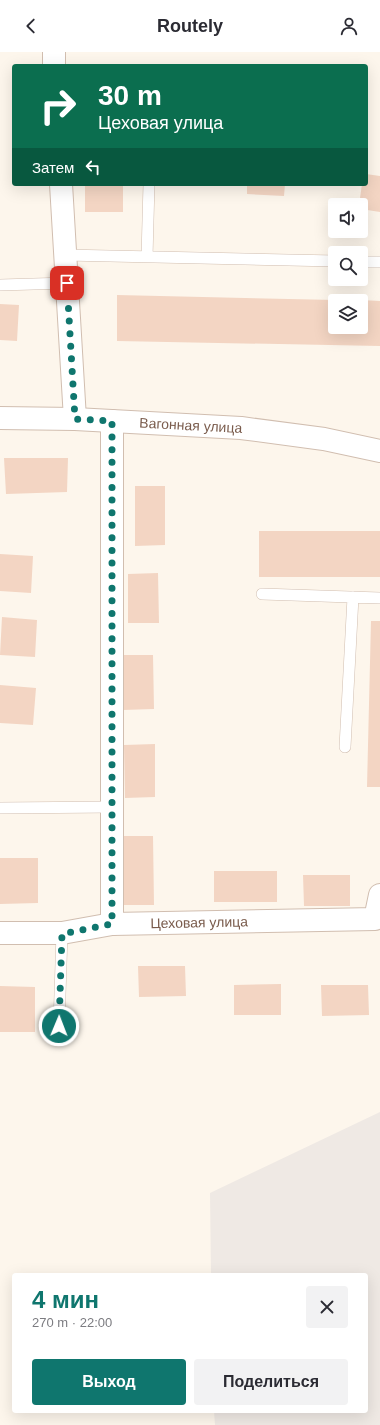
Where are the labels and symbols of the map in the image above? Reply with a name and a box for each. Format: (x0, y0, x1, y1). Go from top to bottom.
pin (50, 266, 84, 300)
street label: Вагонная улица (139, 415, 243, 436)
street label: Цеховая улица (150, 913, 248, 931)
position arrow (38, 1005, 80, 1047)

